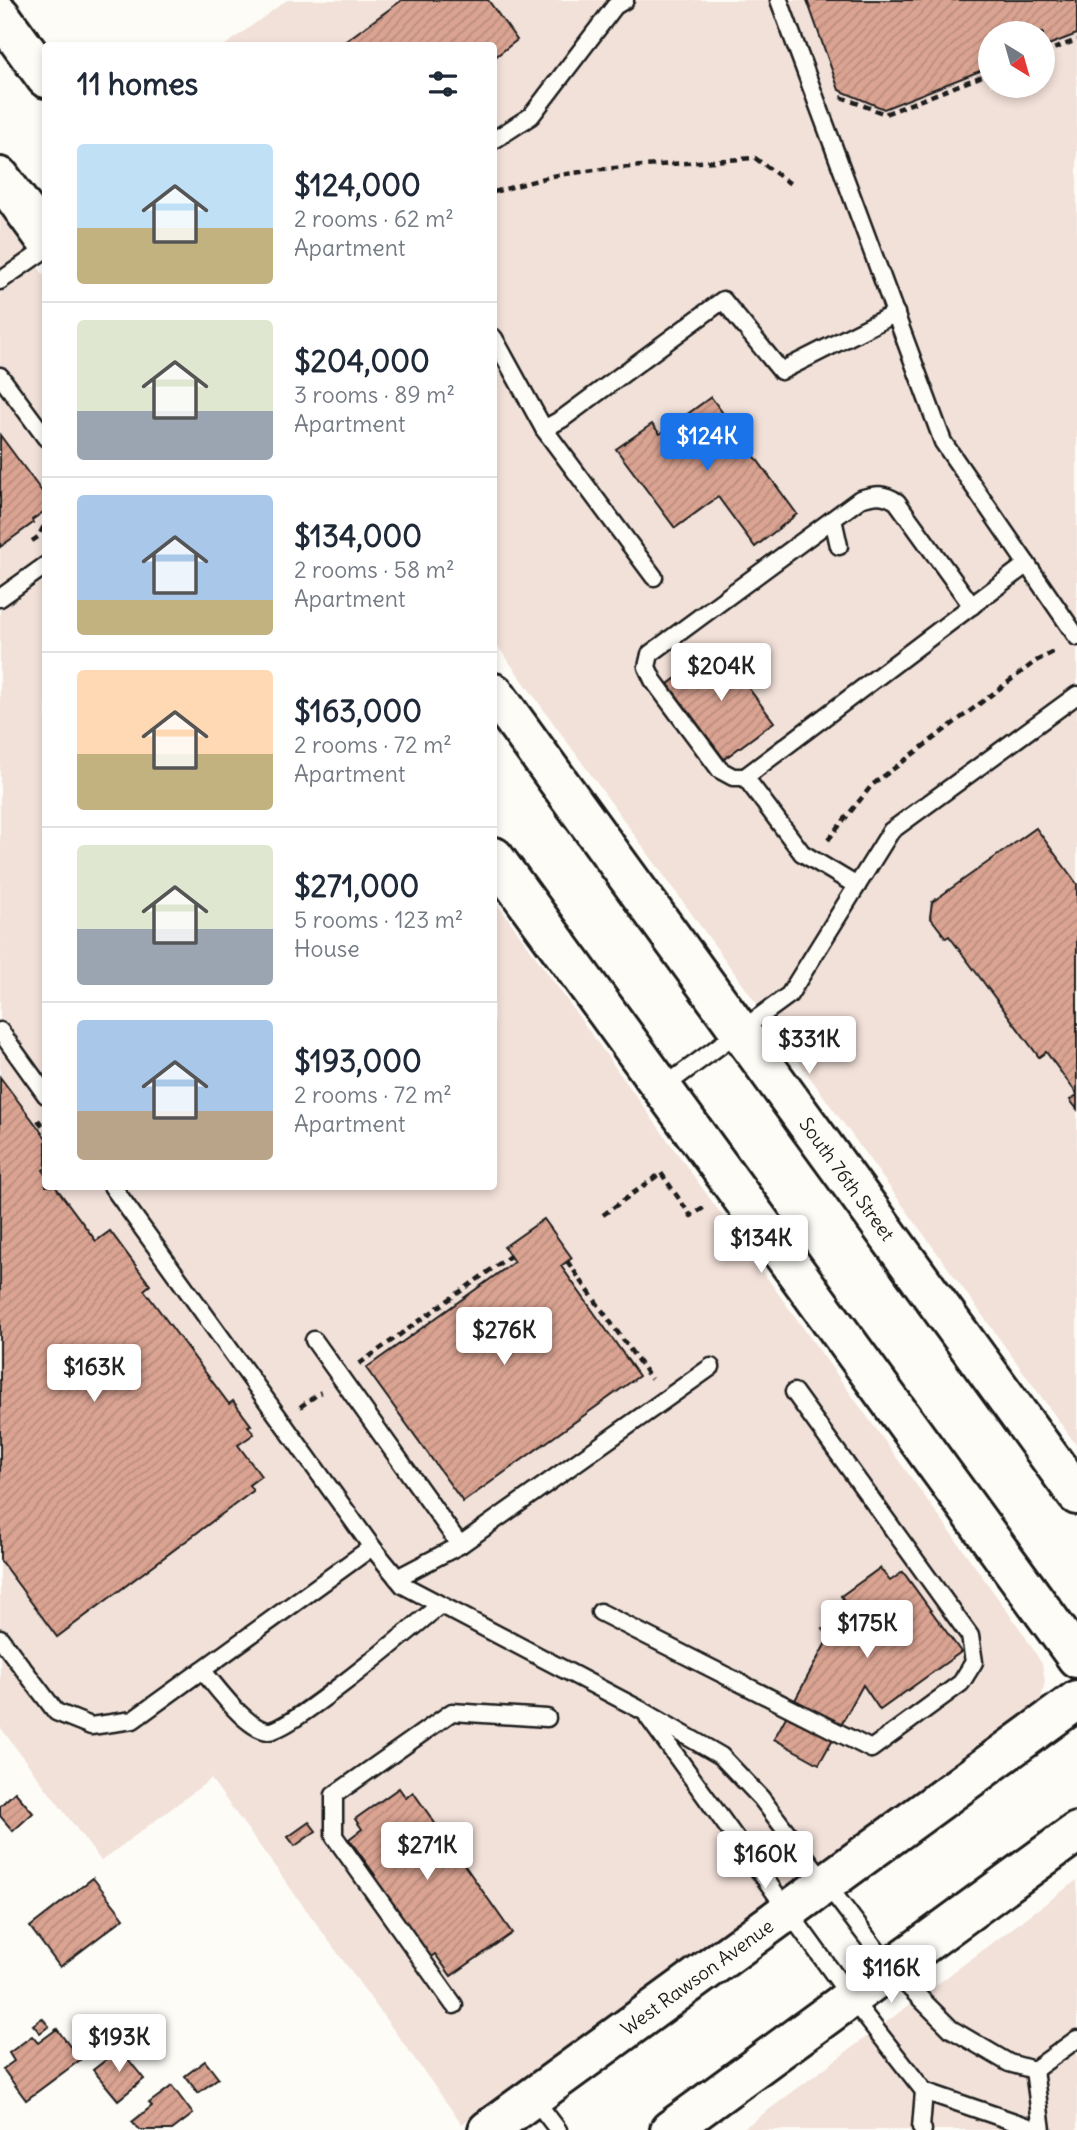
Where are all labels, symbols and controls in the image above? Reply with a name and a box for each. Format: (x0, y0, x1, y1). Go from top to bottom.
north arrow (978, 21, 1055, 98)
map controls (978, 21, 1055, 98)
text: 11 homes (77, 65, 198, 103)
icon: filters (424, 65, 462, 103)
text: $124,000 (294, 166, 421, 204)
icon: home (133, 172, 217, 256)
text: 2 rooms · 62 m² (294, 204, 454, 233)
text: Apartment (294, 233, 406, 262)
text: $204,000 (294, 342, 430, 380)
icon: home (133, 348, 217, 432)
text: 3 rooms · 89 m² (294, 380, 455, 409)
text: Apartment (294, 409, 406, 438)
pin: $124K (658, 414, 756, 473)
text: $124K (676, 421, 738, 450)
text: $134,000 (294, 517, 422, 555)
icon: home (133, 523, 217, 607)
text: 2 rooms · 58 m² (294, 555, 455, 584)
text: Apartment (294, 584, 406, 613)
pin: $204K (672, 644, 770, 703)
text: $204K (687, 651, 755, 680)
text: $163,000 (294, 692, 422, 730)
icon: home (133, 698, 217, 782)
text: 2 rooms · 72 m² (294, 730, 452, 759)
text: Apartment (294, 759, 406, 788)
text: $271,000 (294, 867, 419, 905)
icon: home (133, 873, 217, 957)
text: 5 rooms · 123 m² (294, 905, 463, 934)
text: House (294, 934, 360, 963)
pin: $331K (760, 1016, 858, 1076)
text: $331K (778, 1024, 840, 1053)
text: $193,000 (294, 1042, 422, 1080)
icon: home (133, 1048, 217, 1132)
text: 2 rooms · 72 m² (294, 1080, 452, 1109)
text: Apartment (294, 1109, 406, 1138)
street label: South 76th Street (794, 1113, 900, 1245)
pin: $134K (712, 1216, 810, 1275)
text: $134K (730, 1223, 792, 1252)
pin: $276K (455, 1308, 553, 1367)
text: $276K (472, 1315, 536, 1344)
pin: $163K (45, 1344, 143, 1404)
text: $163K (63, 1352, 125, 1381)
pin: $175K (818, 1600, 916, 1660)
text: $175K (837, 1608, 897, 1637)
pin: $271K (378, 1822, 476, 1882)
text: $271K (397, 1830, 457, 1859)
pin: $160K (716, 1832, 814, 1891)
text: $160K (733, 1839, 797, 1868)
street label: West Rawson Avenue (616, 1914, 778, 2040)
pin: $116K (842, 1946, 940, 2005)
text: $116K (862, 1953, 920, 1982)
pin: $193K (70, 2014, 168, 2074)
text: $193K (88, 2022, 150, 2051)

